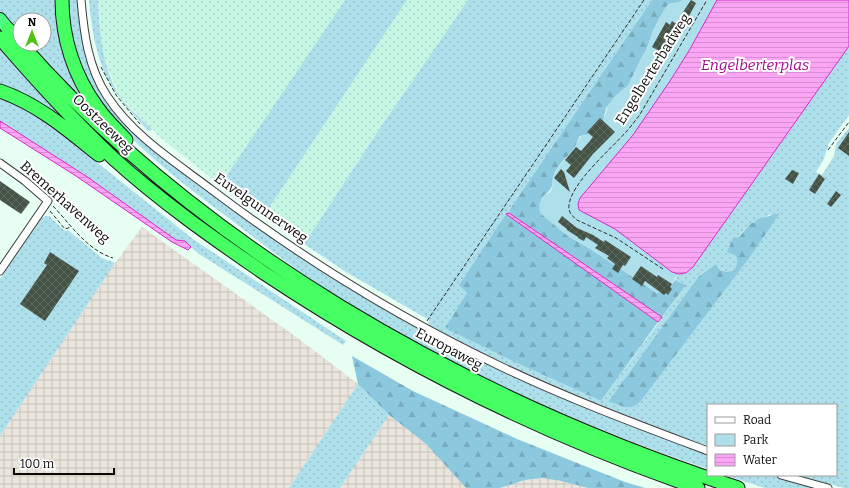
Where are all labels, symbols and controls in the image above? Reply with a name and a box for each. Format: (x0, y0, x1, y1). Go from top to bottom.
street label: Engelberterbadweg (612, 10, 694, 128)
north arrow (12, 12, 52, 52)
text: N (28, 16, 37, 29)
water label: Engelberterplas (701, 56, 809, 74)
street label: Oostzeeweg (69, 91, 137, 157)
street label: Bremerhavenweg (17, 157, 114, 247)
street label: Euvelgunnerweg (211, 169, 311, 247)
street label: Europaweg (413, 324, 485, 374)
legend (707, 404, 837, 476)
text: Road (743, 413, 771, 427)
text: Park (743, 433, 769, 447)
scale bar (14, 450, 114, 476)
text: Water (743, 453, 778, 467)
text: 100 m (20, 457, 55, 471)

